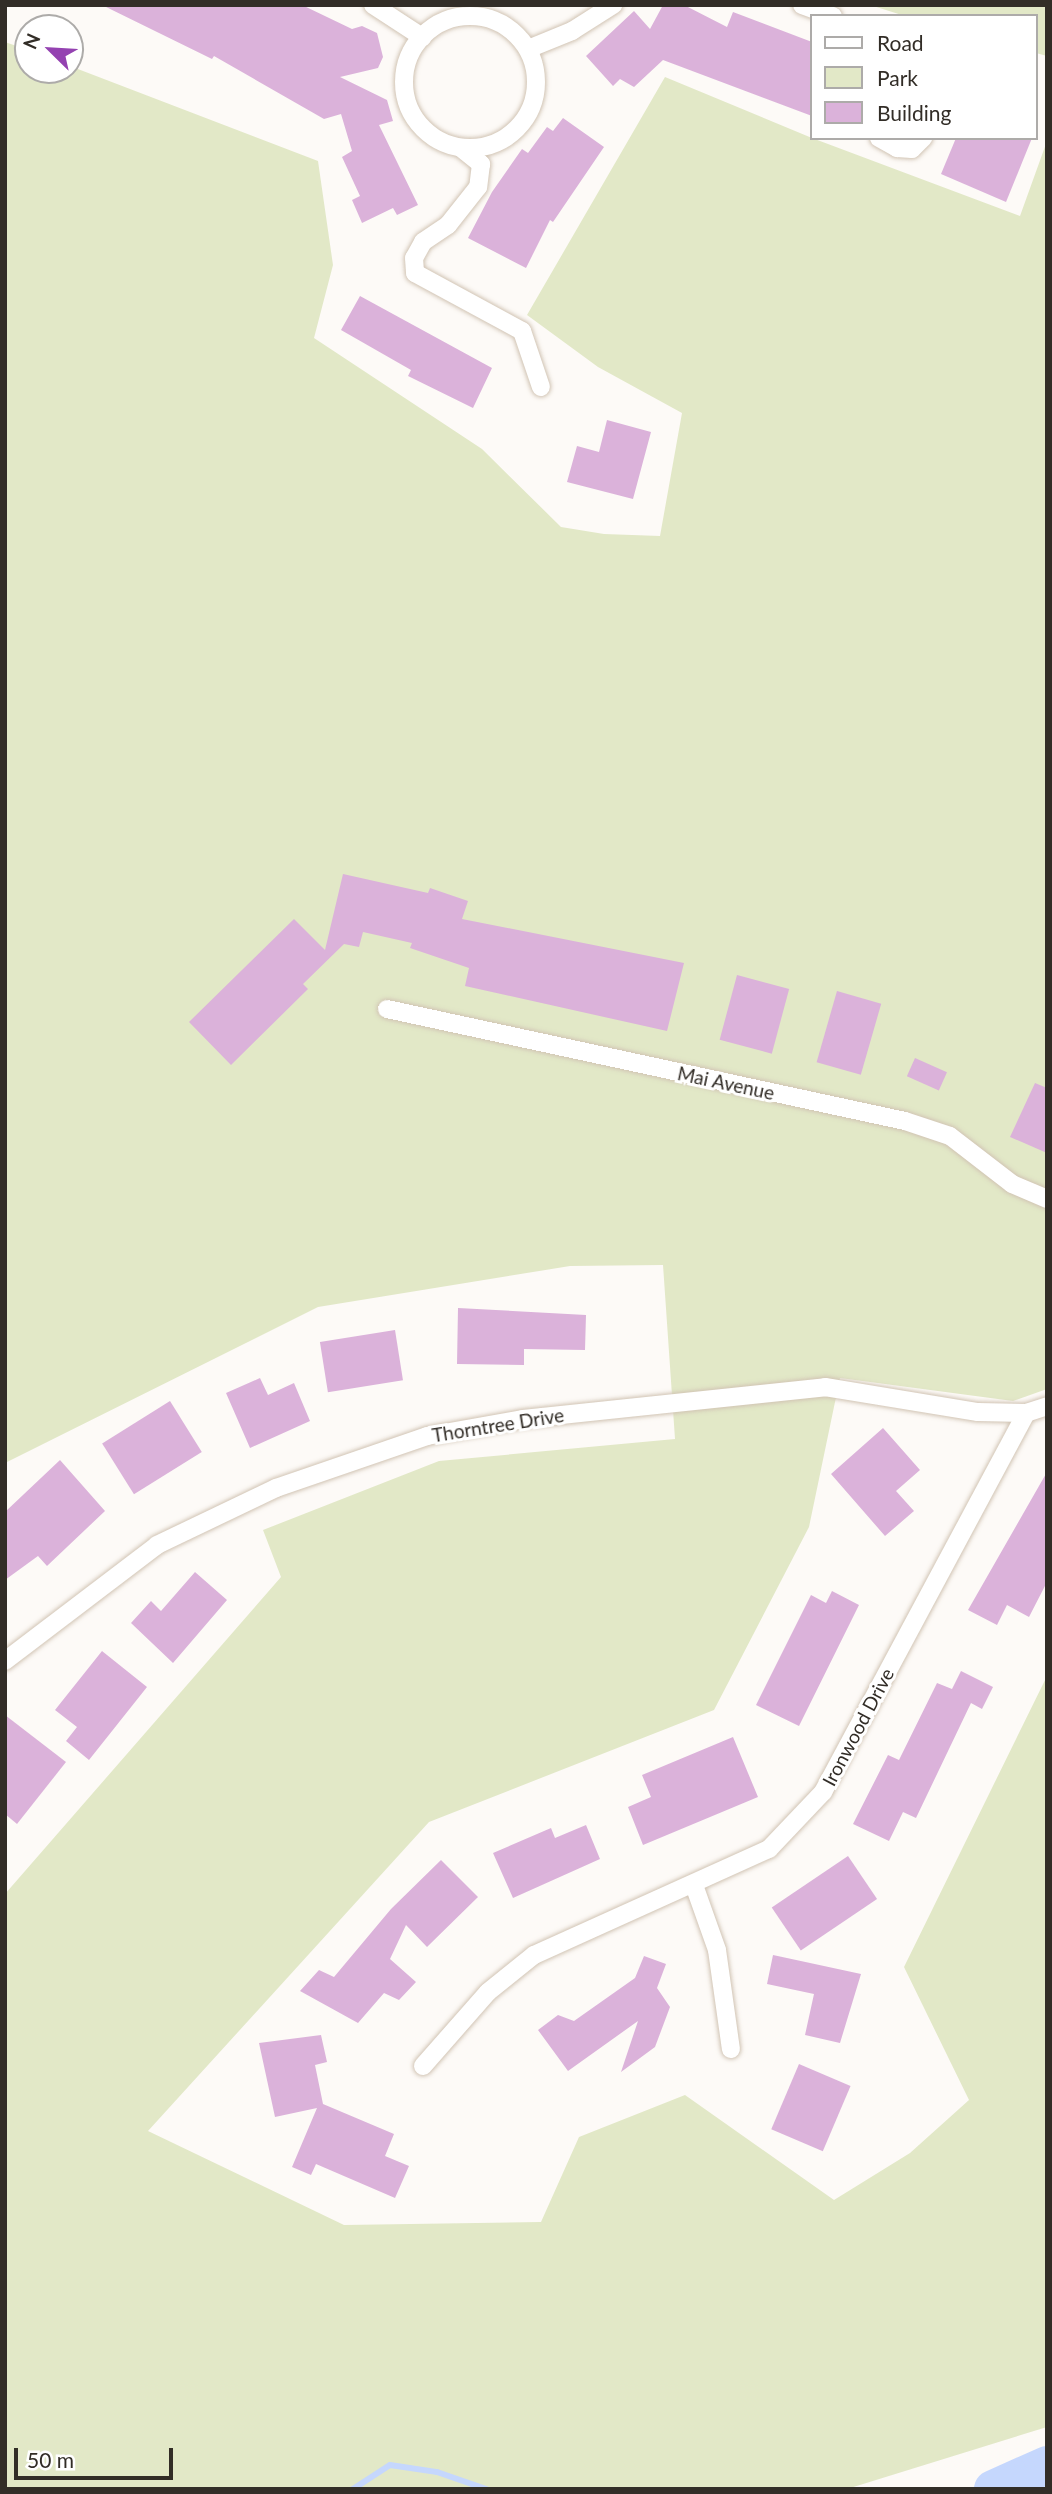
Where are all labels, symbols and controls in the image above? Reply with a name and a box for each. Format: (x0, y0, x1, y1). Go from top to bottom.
north arrow (14, 14, 84, 84)
legend (810, 14, 1038, 140)
text: N (18, 30, 45, 52)
text: Road (877, 30, 924, 55)
text: Park (877, 65, 918, 90)
text: Building (877, 100, 952, 125)
street label: Mai Avenue (675, 1062, 777, 1104)
street label: Thorntree Drive (430, 1403, 566, 1447)
street label: Ironwood Drive (817, 1664, 899, 1790)
scale bar (18, 2434, 177, 2478)
text: 50 m (27, 2447, 74, 2472)

